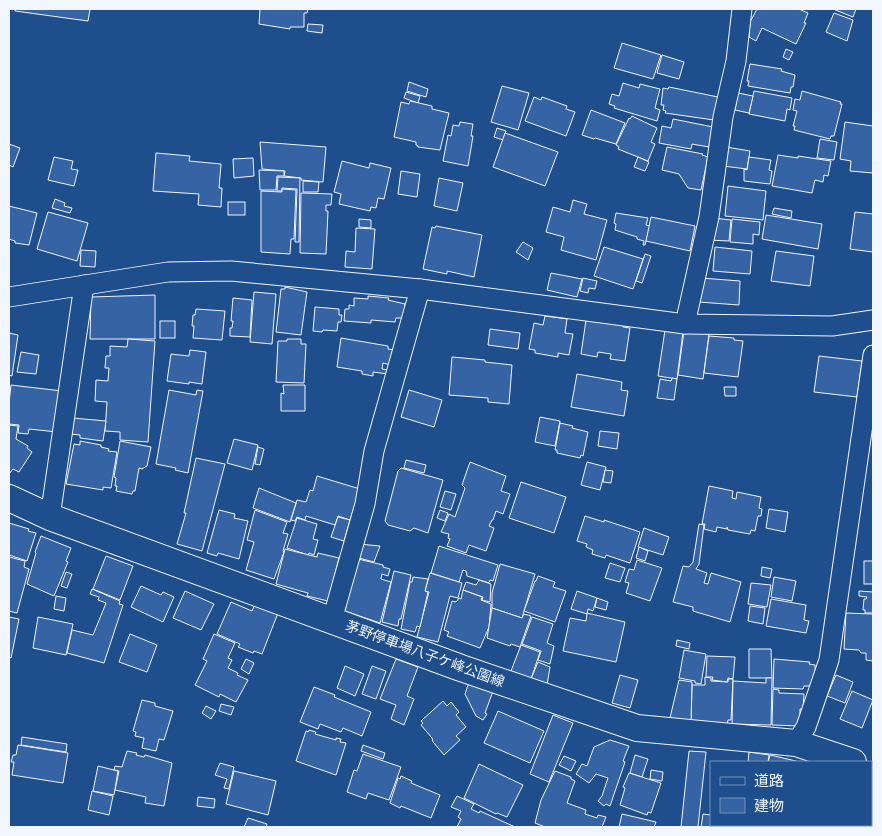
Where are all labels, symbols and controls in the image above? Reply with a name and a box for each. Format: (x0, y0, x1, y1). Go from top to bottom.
street label: 茅野停車場八子ケ峰公園線 (343, 617, 507, 691)
legend (710, 761, 872, 826)
text: 道路 (754, 772, 784, 790)
text: 建物 (754, 797, 784, 815)

